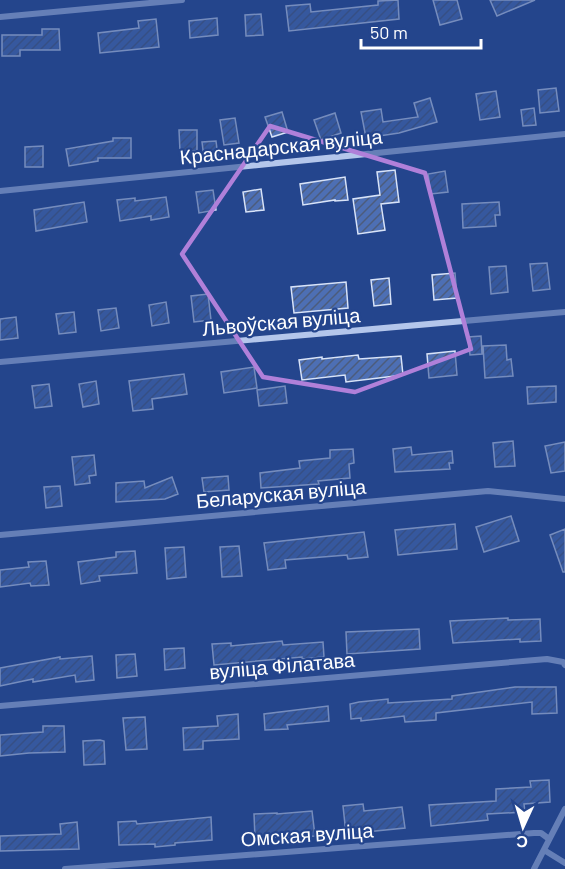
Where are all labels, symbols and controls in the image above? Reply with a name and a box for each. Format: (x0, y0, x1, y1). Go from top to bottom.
scale bar (361, 12, 481, 50)
text: 50 m (370, 21, 408, 43)
street label: Краснадарская вуліца (179, 123, 384, 169)
street label: Львоўская вуліца (201, 302, 362, 340)
street label: Беларуская вуліца (195, 474, 368, 512)
street label: вуліца Філатава (208, 647, 357, 683)
north arrow (493, 797, 553, 857)
street label: Омская вуліца (240, 817, 375, 851)
text: С (515, 833, 528, 852)

